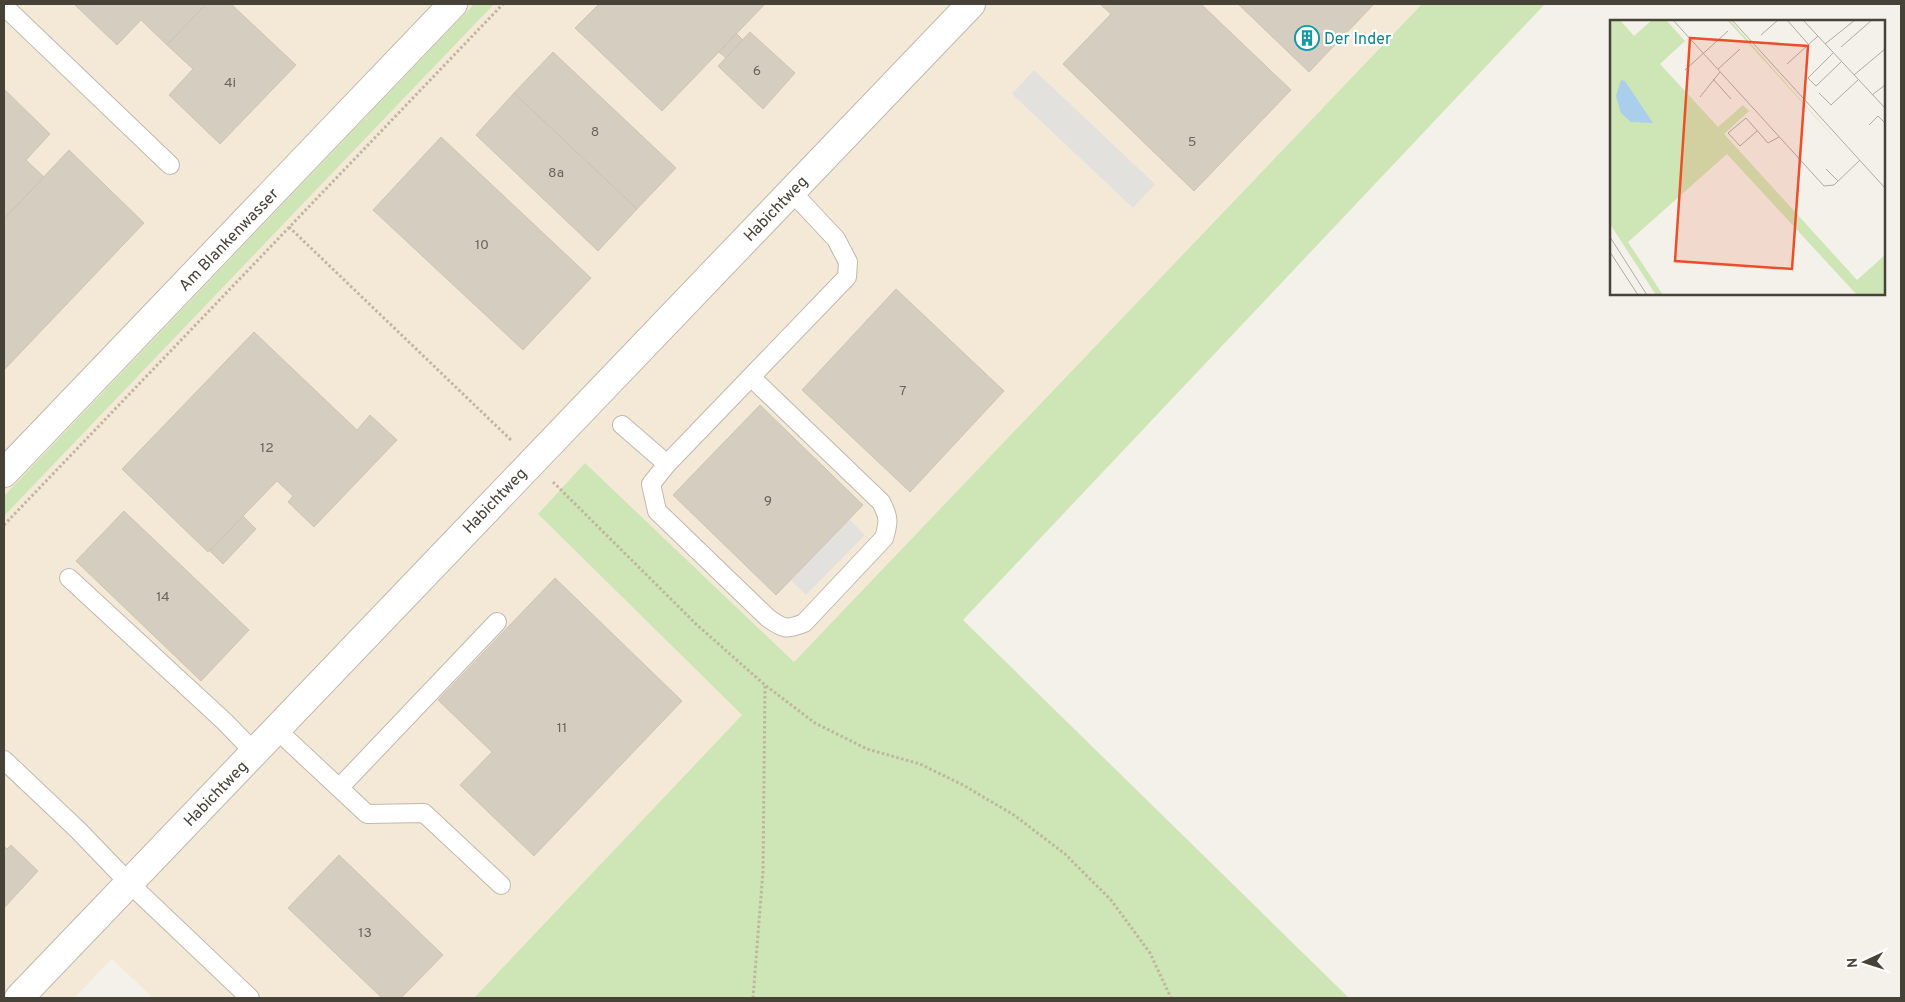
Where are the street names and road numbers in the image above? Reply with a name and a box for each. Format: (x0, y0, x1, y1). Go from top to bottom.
street label: Habichtweg (740, 172, 813, 247)
street label: Am Blankenwasser (175, 185, 284, 296)
street label: Habichtweg (459, 464, 532, 539)
street label: Habichtweg (180, 757, 253, 832)

